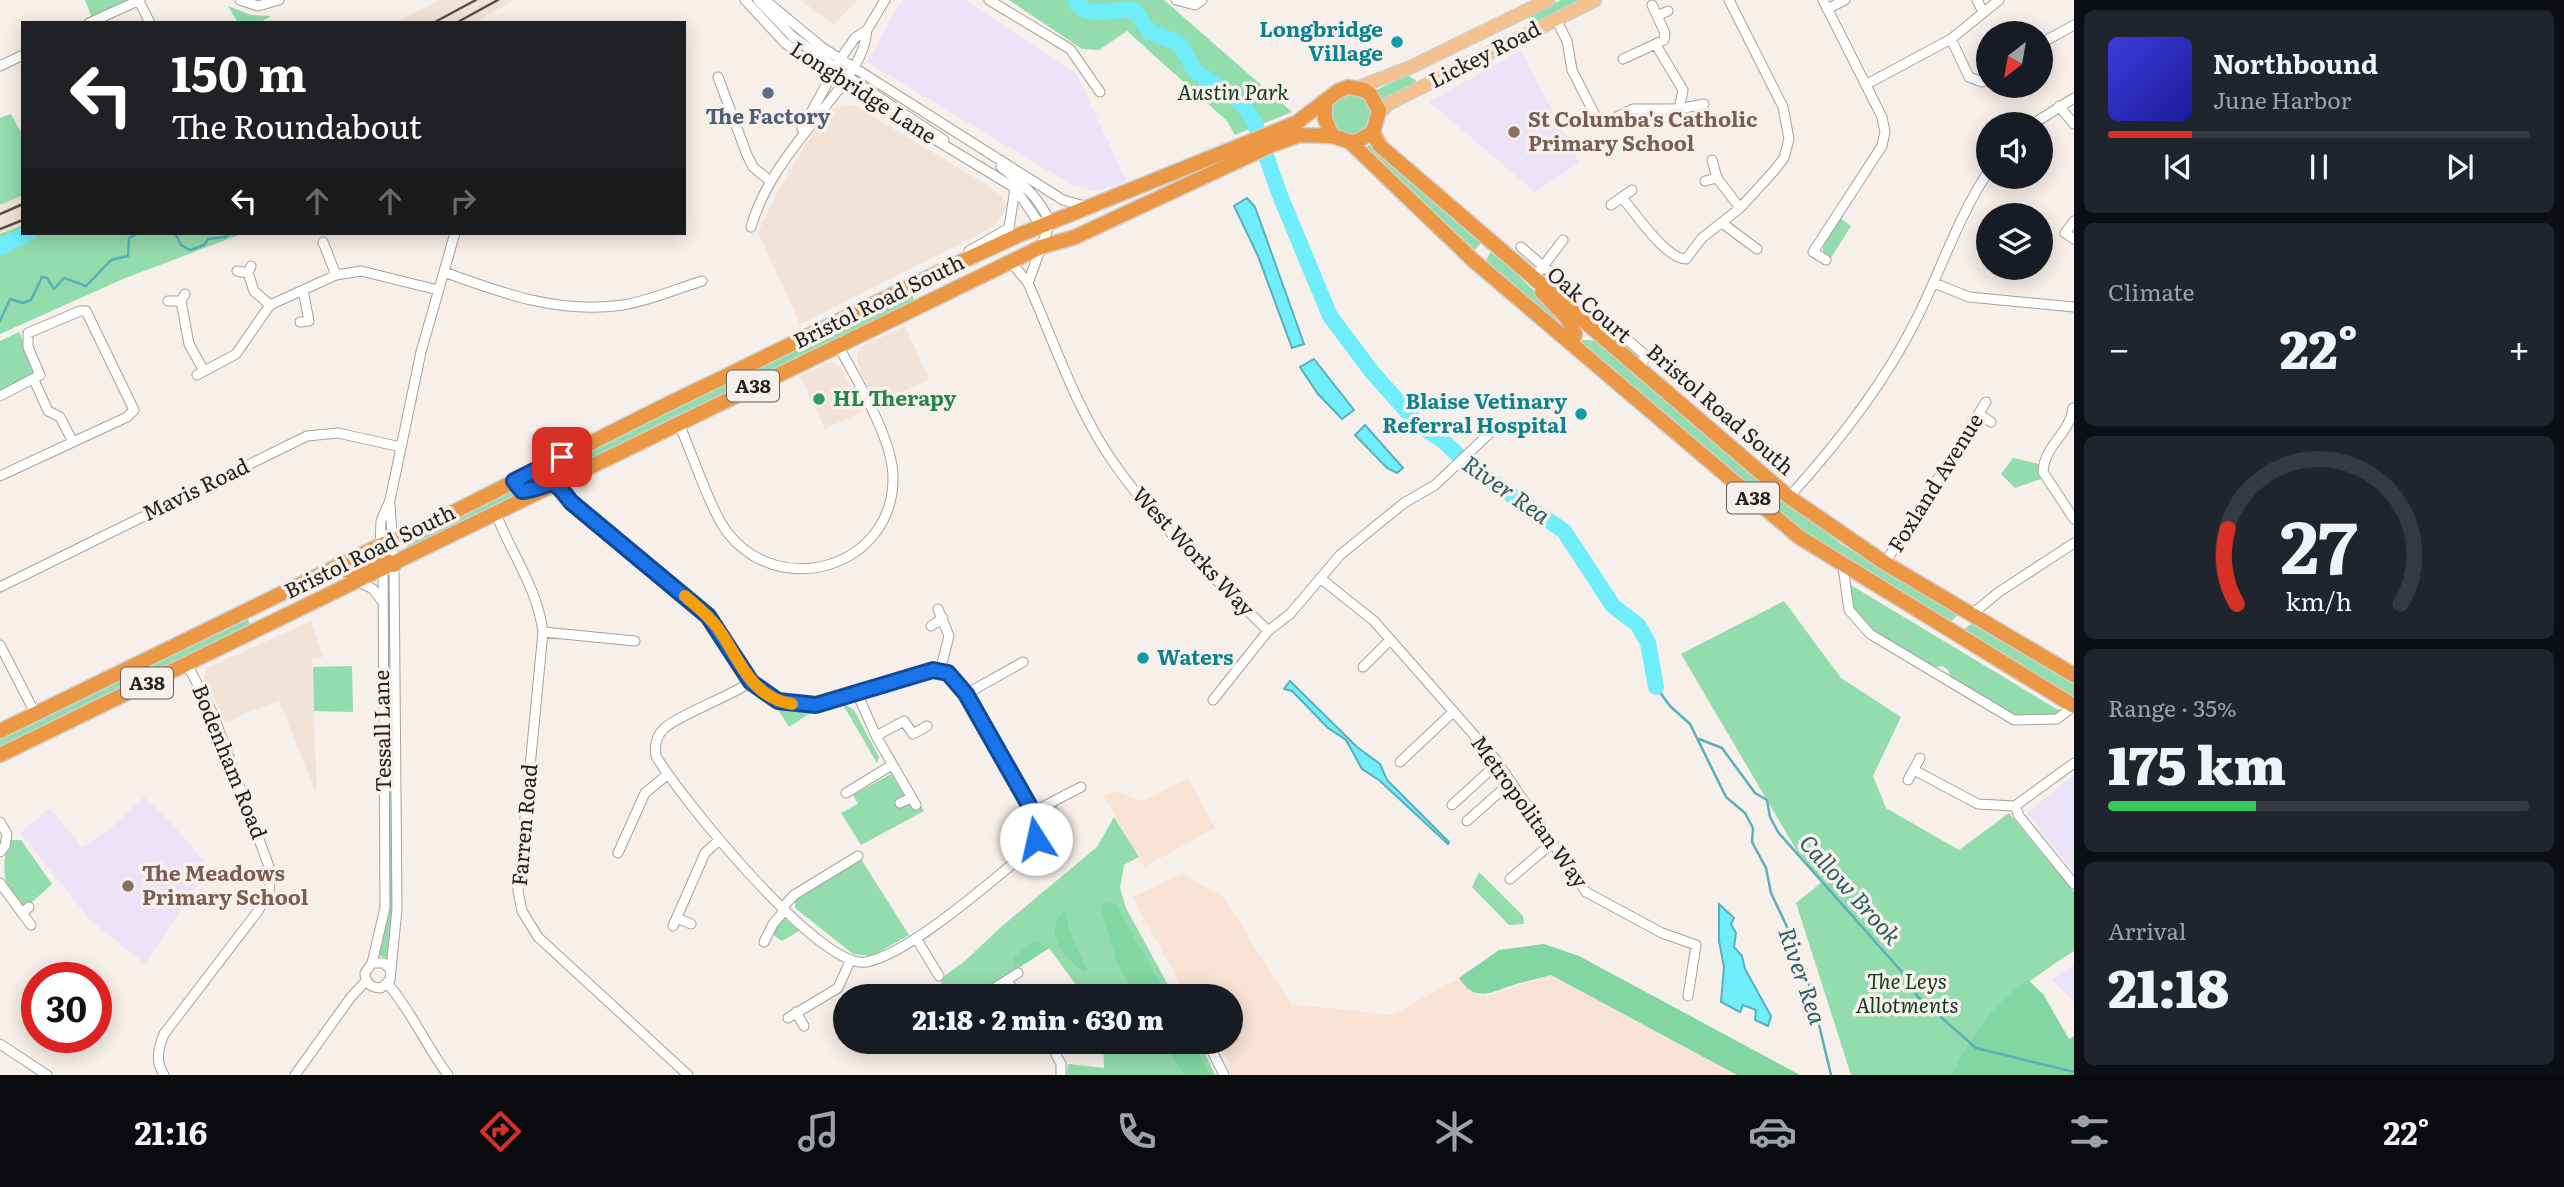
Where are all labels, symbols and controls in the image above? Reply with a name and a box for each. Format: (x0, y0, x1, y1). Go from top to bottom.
street label: Lickey Road (1423, 11, 1545, 94)
place label: Longbridge Village (1259, 12, 1383, 67)
north arrow (1976, 21, 2053, 98)
map controls (1976, 21, 2053, 280)
street label: Longbridge Lane (785, 32, 944, 150)
text: 150 m (171, 34, 307, 107)
marker: Longbridge Village (1389, 34, 1405, 50)
text: Northbound (2213, 43, 2378, 82)
icon: left (56, 49, 147, 140)
park label: Austin Park (1177, 75, 1289, 106)
text: June Harbor (2213, 82, 2351, 116)
marker: The Factory (760, 85, 776, 101)
place label: The Factory (706, 99, 831, 130)
text: The Roundabout (171, 101, 422, 149)
place label: St Columba's Catholic Primary School (1528, 102, 1758, 157)
button: sound (1976, 112, 2053, 189)
marker: St Columba's Catholic Primary School (1506, 124, 1522, 140)
icon: previous (2159, 148, 2197, 186)
icon: pause (2300, 148, 2338, 186)
icon: next (2441, 148, 2479, 186)
icon: left (225, 182, 263, 220)
icon: ahead (298, 182, 336, 220)
icon: ahead (371, 182, 409, 220)
icon: right (444, 182, 482, 220)
button: layers (1976, 203, 2053, 280)
street label: Bristol Road South (787, 245, 969, 355)
street label: Oak Court (1542, 258, 1640, 349)
text: Climate (2108, 274, 2194, 308)
text: 22° (2280, 308, 2358, 385)
text: − (2108, 318, 2130, 375)
text: + (2508, 318, 2530, 375)
street label: Bristol Road South (1641, 335, 1802, 481)
road number: A38 (727, 370, 779, 402)
place label: HL Therapy (833, 381, 957, 412)
place label: Blaise Vetinary Referral Hospital (1382, 384, 1567, 439)
marker: HL Therapy (811, 391, 827, 407)
marker: Blaise Vetinary Referral Hospital (1573, 406, 1589, 422)
street label: Foxland Avenue (1879, 406, 1989, 557)
pin (532, 427, 592, 487)
icon: arrive (543, 438, 581, 476)
water label: River Rea (1456, 446, 1558, 531)
street label: Mavis Road (136, 449, 254, 527)
street label: West Works Way (1126, 478, 1264, 623)
road number: A38 (1727, 482, 1779, 513)
text: 27 (2280, 488, 2358, 596)
street label: Bristol Road South (278, 495, 460, 605)
text: km/h (2286, 581, 2352, 618)
place label: Waters (1157, 640, 1234, 671)
marker: Waters (1135, 650, 1151, 666)
road number: A38 (121, 668, 173, 698)
street label: Tessall Lane (364, 670, 397, 792)
street label: Bodenham Road (186, 679, 276, 843)
text: Range · 35% (2108, 690, 2237, 724)
text: 175 km (2108, 724, 2286, 801)
street label: Metropolitan Way (1465, 728, 1598, 894)
street label: Farren Road (502, 762, 543, 887)
position arrow (999, 802, 1073, 876)
water label: Callow Brook (1793, 826, 1911, 952)
place label: The Meadows Primary School (142, 856, 309, 911)
marker: The Meadows Primary School (120, 878, 136, 894)
text: Arrival (2108, 913, 2187, 947)
water label: River Rea (1771, 922, 1836, 1028)
text: 21:18 (2108, 947, 2229, 1024)
speed limit sign: 30 (21, 962, 112, 1053)
park label: The Leys Allotments (1855, 964, 1959, 1019)
text: 21:18 · 2 min · 630 m (912, 999, 1164, 1038)
text: 21:16 (134, 1107, 207, 1155)
icon: directions (476, 1107, 525, 1156)
icon: music (794, 1107, 843, 1156)
icon: phone (1112, 1107, 1161, 1156)
icon: climate (1430, 1107, 1479, 1156)
icon: car (1748, 1107, 1797, 1156)
icon: filters (2065, 1107, 2114, 1156)
text: 22° (2383, 1107, 2430, 1155)

